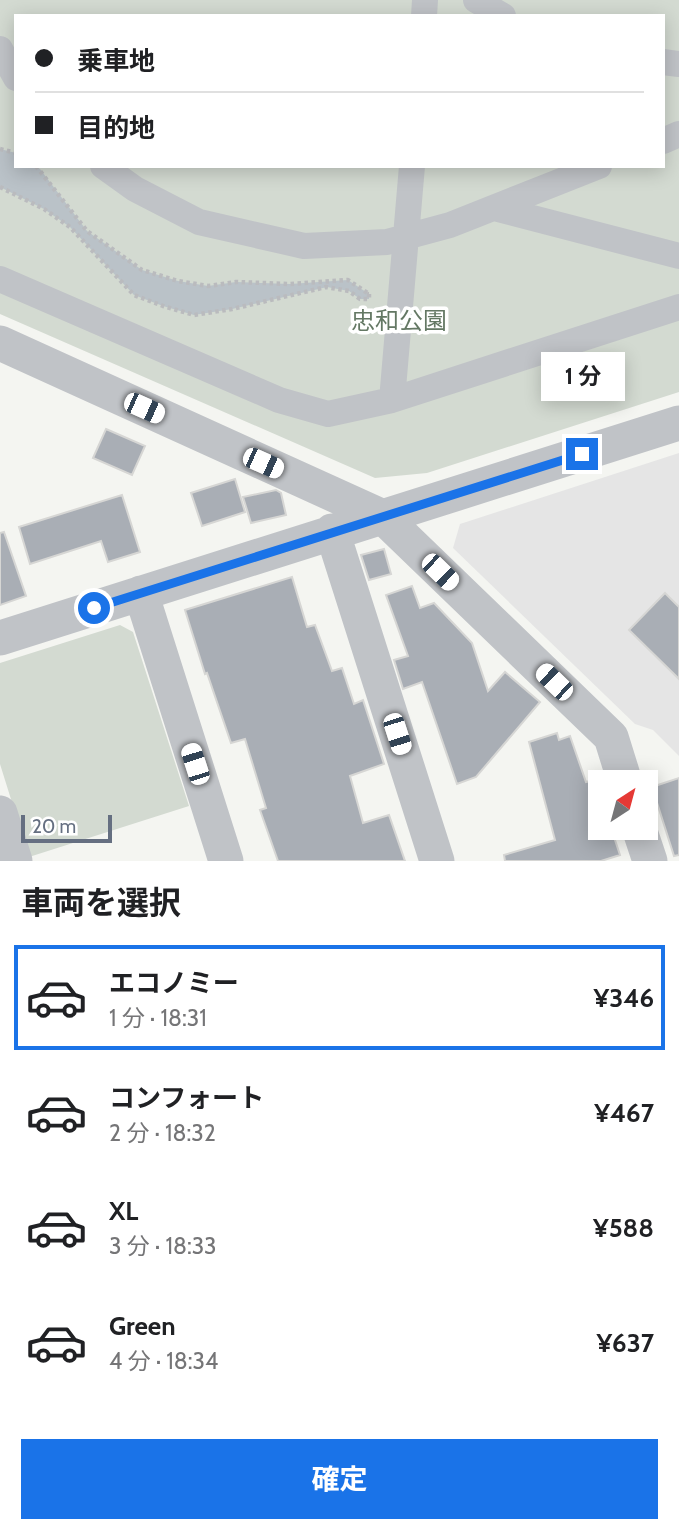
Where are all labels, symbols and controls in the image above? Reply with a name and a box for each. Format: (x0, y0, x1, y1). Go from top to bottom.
text: 乗車地 (77, 45, 155, 77)
text: 目的地 (77, 112, 155, 144)
park label: 忠和公園 (351, 306, 447, 335)
callout: 1 分 (540, 352, 624, 402)
text: 1 分 (565, 362, 601, 390)
car (121, 390, 168, 426)
route end (566, 438, 598, 470)
car (240, 445, 287, 481)
car (418, 550, 463, 594)
route start (78, 592, 110, 624)
car (532, 660, 577, 704)
car (381, 711, 414, 757)
car (179, 741, 212, 787)
north arrow (588, 770, 658, 840)
map controls (588, 770, 658, 840)
scale bar (21, 812, 112, 844)
text: 20 m (32, 815, 76, 838)
text: 車両を選択 (21, 883, 181, 922)
icon: car (25, 966, 88, 1029)
text: エコノミー (109, 967, 239, 999)
text: ¥346 (594, 982, 654, 1014)
text: 1 分 · 18:31 (109, 1004, 207, 1032)
icon: car (25, 1081, 88, 1144)
text: コンフォート (109, 1082, 264, 1114)
text: ¥467 (594, 1097, 654, 1129)
text: 2 分 · 18:32 (109, 1119, 216, 1147)
text: XL (109, 1195, 138, 1227)
icon: car (25, 1196, 88, 1259)
text: ¥588 (593, 1212, 654, 1244)
text: 3 分 · 18:33 (109, 1232, 217, 1260)
text: Green (109, 1310, 176, 1342)
icon: car (25, 1311, 88, 1374)
text: ¥637 (596, 1327, 654, 1359)
text: 4 分 · 18:34 (109, 1347, 218, 1375)
button: 確定 (21, 1439, 658, 1519)

